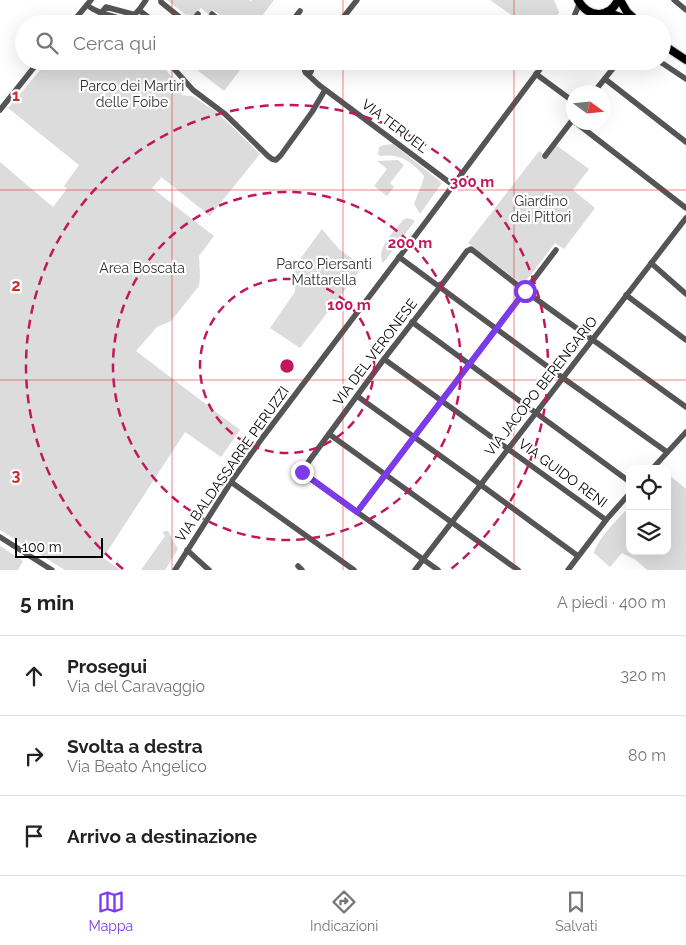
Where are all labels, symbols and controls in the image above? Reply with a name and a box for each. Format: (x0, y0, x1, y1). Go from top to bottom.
search box (15, 15, 671, 70)
icon: search (33, 29, 61, 57)
text: Cerca qui (73, 32, 156, 54)
park label: Parco dei Martiri delle Foibe (80, 78, 184, 110)
north arrow (566, 85, 611, 130)
text: 1 (12, 86, 20, 105)
street label: VIA TERUEL (359, 96, 431, 156)
text: 300 m (450, 173, 494, 191)
park label: Giardino dei Pittori (511, 193, 571, 225)
text: 200 m (388, 234, 432, 252)
park label: Parco Piersanti Mattarella (276, 256, 372, 288)
park label: Area Boscata (99, 260, 185, 276)
text: 2 (11, 276, 21, 295)
route start (514, 280, 537, 303)
text: 100 m (327, 296, 371, 314)
street label: VIA DEL VERONESE (330, 296, 420, 408)
street label: VIA JACOPO BERENGARIO (482, 313, 600, 459)
centre of rings (278, 357, 296, 375)
street label: VIA BALDASSARRE PERUZZI (172, 383, 292, 545)
street label: VIA GUIDO RENI (516, 435, 610, 511)
route end (291, 461, 314, 484)
map controls (626, 465, 671, 555)
button: locate (626, 465, 671, 510)
text: 3 (12, 466, 21, 485)
button: layers (626, 510, 671, 555)
scale bar (15, 535, 102, 558)
text: 100 m (22, 539, 62, 555)
text: 5 min (20, 590, 74, 615)
text: A piedi · 400 m (557, 593, 666, 612)
text: Prosegui (67, 655, 147, 677)
icon: ahead (20, 662, 48, 690)
text: 320 m (621, 666, 666, 685)
text: Via del Caravaggio (67, 677, 205, 696)
text: Svolta a destra (67, 735, 203, 757)
icon: right (20, 742, 48, 770)
text: 80 m (628, 746, 666, 765)
text: Via Beato Angelico (67, 757, 207, 776)
icon: arrive (20, 822, 48, 850)
text: Arrivo a destinazione (67, 825, 257, 847)
tab: Mappa (88, 888, 133, 934)
tab: Indicazioni (310, 888, 378, 934)
tab: Salvati (555, 888, 598, 934)

